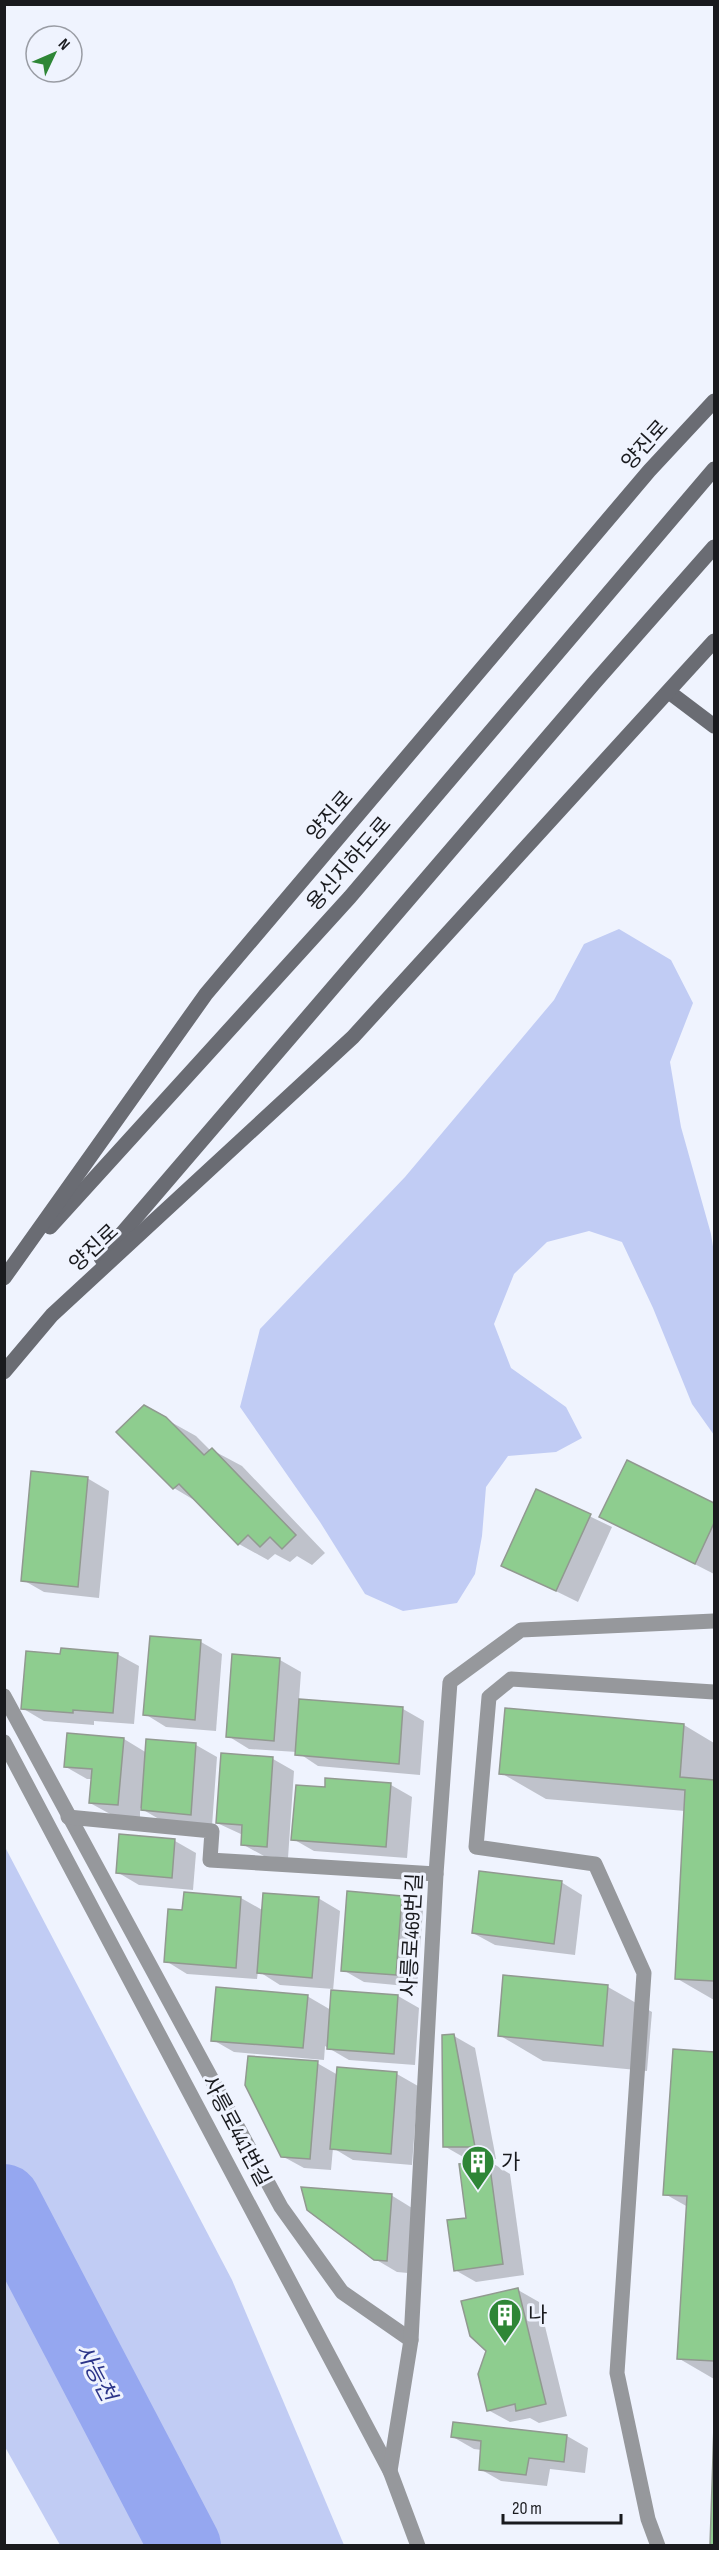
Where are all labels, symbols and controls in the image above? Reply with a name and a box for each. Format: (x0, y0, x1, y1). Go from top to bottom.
north arrow (24, 24, 84, 84)
text: N (54, 35, 74, 54)
street label: 양진로 (616, 415, 674, 475)
street label: 양진로 (302, 786, 358, 846)
street label: 용신지하도로 (302, 812, 396, 916)
street label: 양진로 (64, 1219, 124, 1277)
street label: 사릉로469번길 (396, 1873, 428, 1997)
street label: 사릉로441번길 (196, 2071, 276, 2191)
building icon: 가 (460, 2144, 496, 2191)
place label: 가 (501, 2150, 520, 2175)
building icon: 나 (487, 2297, 523, 2344)
place label: 나 (528, 2303, 547, 2328)
water label: 사능천 (69, 2340, 122, 2409)
scale bar (503, 2487, 622, 2525)
text: 20 m (512, 2498, 542, 2519)

